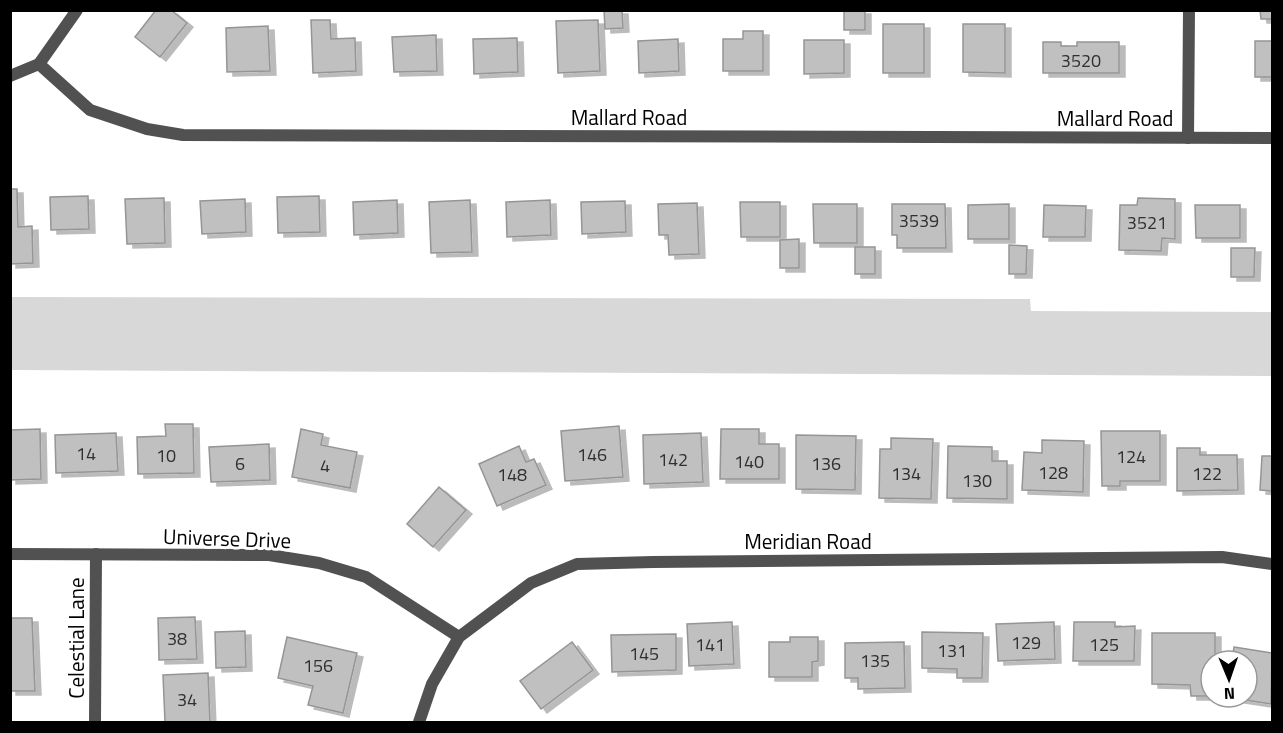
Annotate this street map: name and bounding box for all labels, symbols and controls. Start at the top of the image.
house number: 3520 [1061,47,1101,74]
street label: Mallard Road [571,101,687,133]
street label: Mallard Road [1057,102,1173,134]
house number: 3539 [899,207,939,234]
house number: 3521 [1127,209,1167,236]
house number: 14 [76,440,96,467]
house number: 146 [577,441,607,468]
house number: 10 [156,442,176,469]
house number: 124 [1116,443,1146,470]
house number: 142 [658,446,688,473]
house number: 140 [734,448,764,475]
house number: 6 [235,450,245,477]
house number: 136 [811,450,841,477]
house number: 4 [320,452,330,479]
house number: 128 [1038,459,1068,486]
house number: 134 [891,460,921,487]
house number: 122 [1192,460,1222,487]
house number: 148 [497,461,527,488]
house number: 130 [962,467,992,494]
street label: Universe Drive [162,520,292,556]
street label: Meridian Road [744,525,872,557]
street label: Celestial Lane [60,577,92,699]
house number: 38 [167,625,187,652]
house number: 129 [1011,629,1041,656]
house number: 141 [695,631,725,658]
house number: 125 [1089,631,1119,658]
house number: 131 [937,637,967,664]
house number: 145 [629,640,659,667]
house number: 135 [860,647,890,674]
north arrow [1199,649,1259,709]
house number: 156 [303,652,333,679]
text: N [1224,682,1235,706]
house number: 34 [177,686,197,713]

